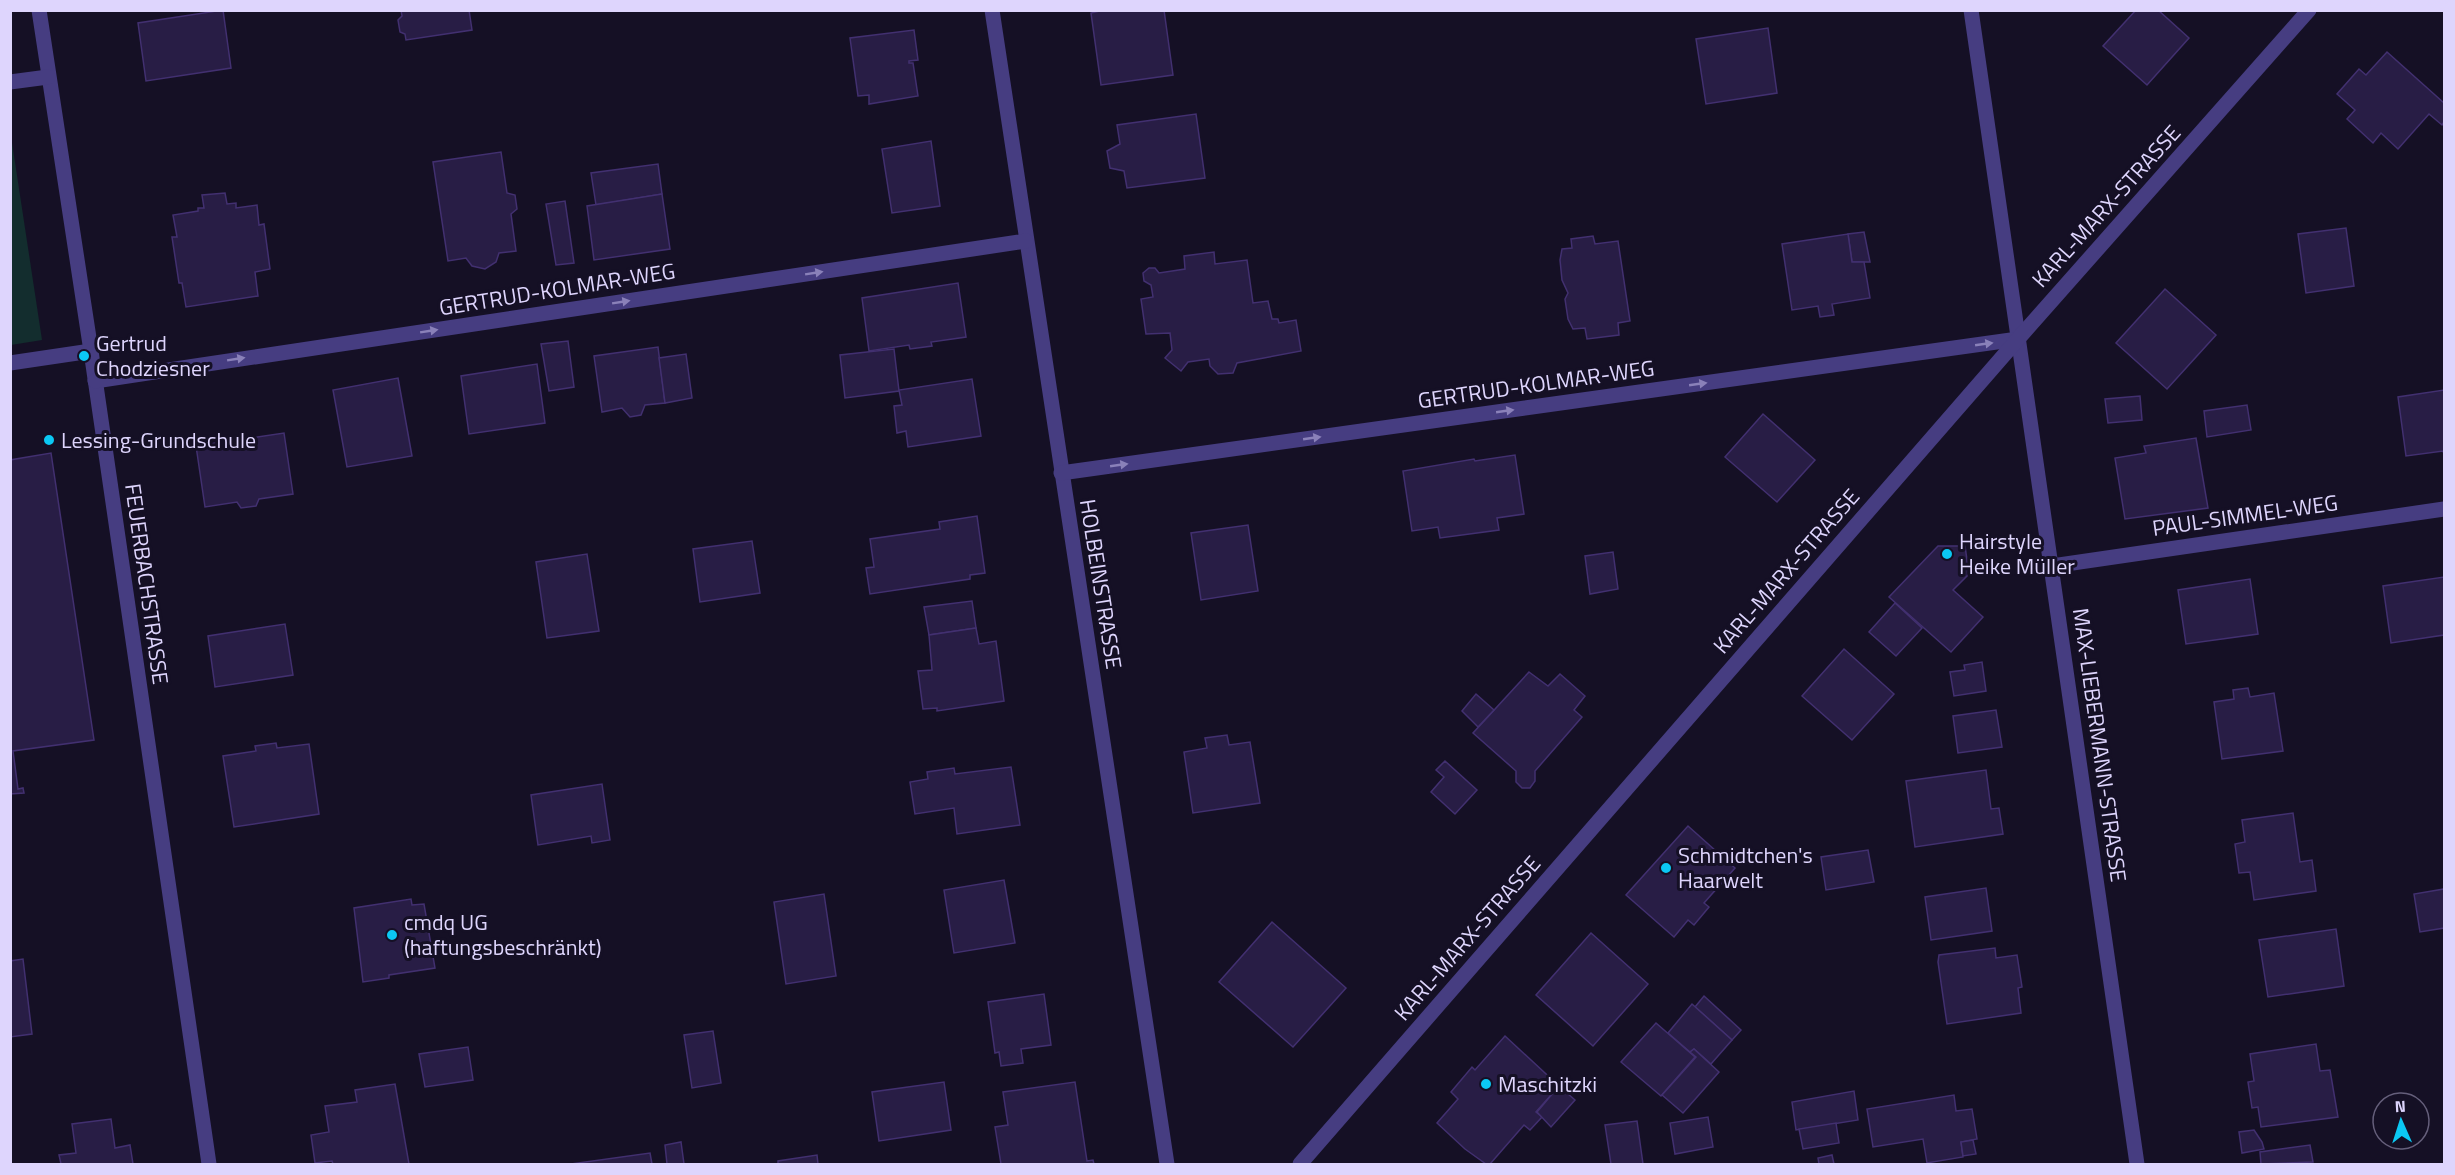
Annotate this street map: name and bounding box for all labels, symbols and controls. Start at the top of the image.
street label: KARL-MARX-STRASSE [2023,117,2189,295]
street label: GERTRUD-KOLMAR-WEG [437,254,677,324]
one-way arrow [805,268,824,277]
one-way arrow [612,297,631,306]
place label: Gertrud Chodziesner [96,326,210,385]
one-way arrow [419,326,438,335]
one-way arrow [1975,339,1994,348]
marker: Gertrud Chodziesner [77,349,91,363]
street label: GERTRUD-KOLMAR-WEG [1416,351,1656,417]
one-way arrow [226,355,245,364]
one-way arrow [1689,380,1708,389]
one-way arrow [1496,407,1515,416]
place label: Lessing-Grundschule [61,423,256,457]
marker: Lessing-Grundschule [42,433,56,447]
one-way arrow [1302,434,1321,443]
one-way arrow [1109,461,1128,470]
street label: FEUERBACHSTRASSE [116,481,178,687]
street label: KARL-MARX-STRASSE [1705,481,1867,661]
street label: PAUL-SIMMEL-WEG [2150,485,2340,545]
street label: HOLBEINSTRASSE [1071,497,1131,671]
place label: Hairstyle Heike Müller [1959,524,2075,583]
marker: Hairstyle Heike Müller [1940,547,1954,561]
street label: MAX-LIEBERMANN-STRASSE [2064,606,2136,884]
place label: Schmidtchen's Haarwelt [1678,838,1813,897]
street label: KARL-MARX-STRASSE [1386,848,1548,1028]
marker: Schmidtchen's Haarwelt [1659,861,1673,875]
place label: cmdq UG (haftungsbeschränkt) [404,905,602,964]
marker: cmdq UG (haftungsbeschränkt) [385,928,399,942]
place label: Maschitzki [1498,1067,1597,1101]
marker: Maschitzki [1479,1077,1493,1091]
north arrow [2371,1091,2431,1151]
text: N [2394,1094,2406,1118]

